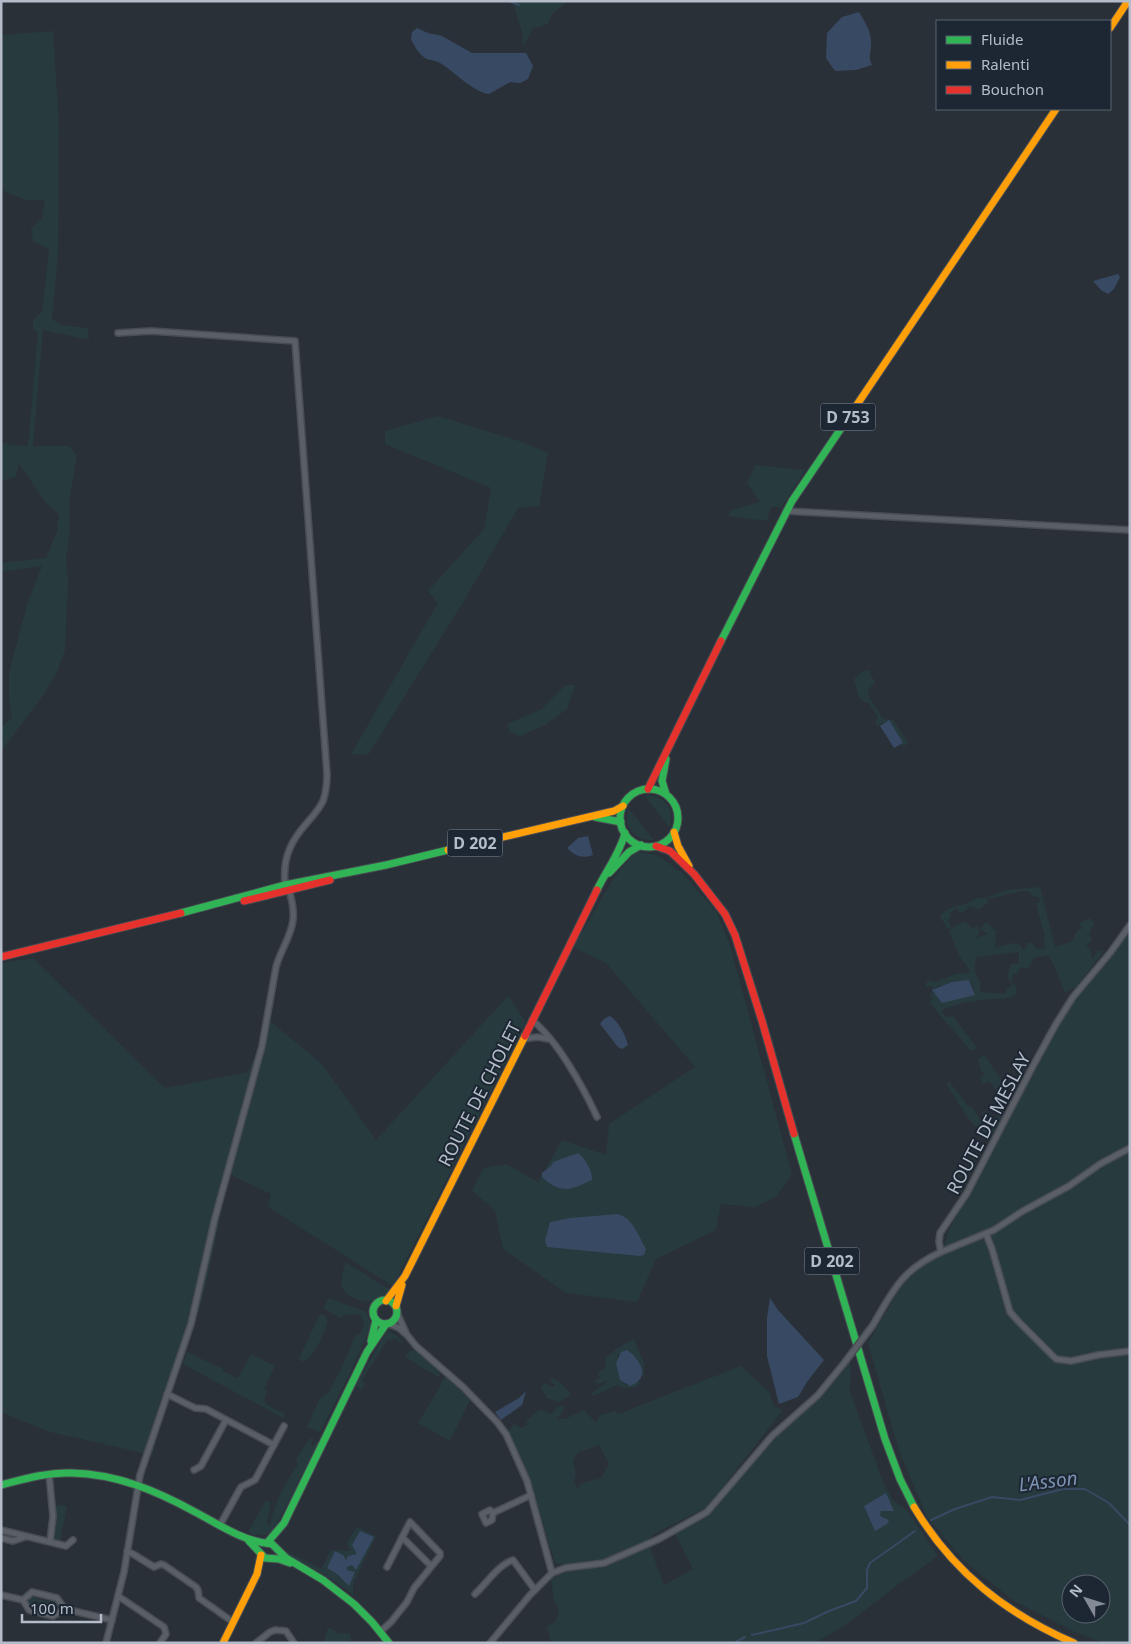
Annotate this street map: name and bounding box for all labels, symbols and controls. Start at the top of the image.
legend [936,20,1111,110]
text: Fluide [981,29,1023,49]
text: Ralenti [981,54,1030,74]
text: Bouchon [981,79,1044,99]
road number: D 753 [820,404,876,431]
road number: D 202 [448,830,502,856]
street label: ROUTE DE CHOLET [432,1018,526,1170]
street label: ROUTE DE MESLAY [941,1047,1036,1198]
road number: D 202 [804,1248,860,1274]
water label: L'Asson [1017,1464,1079,1498]
north arrow [1061,1574,1111,1624]
text: N [1065,1580,1086,1601]
scale bar [22,1592,101,1624]
text: 100 m [30,1598,74,1618]

